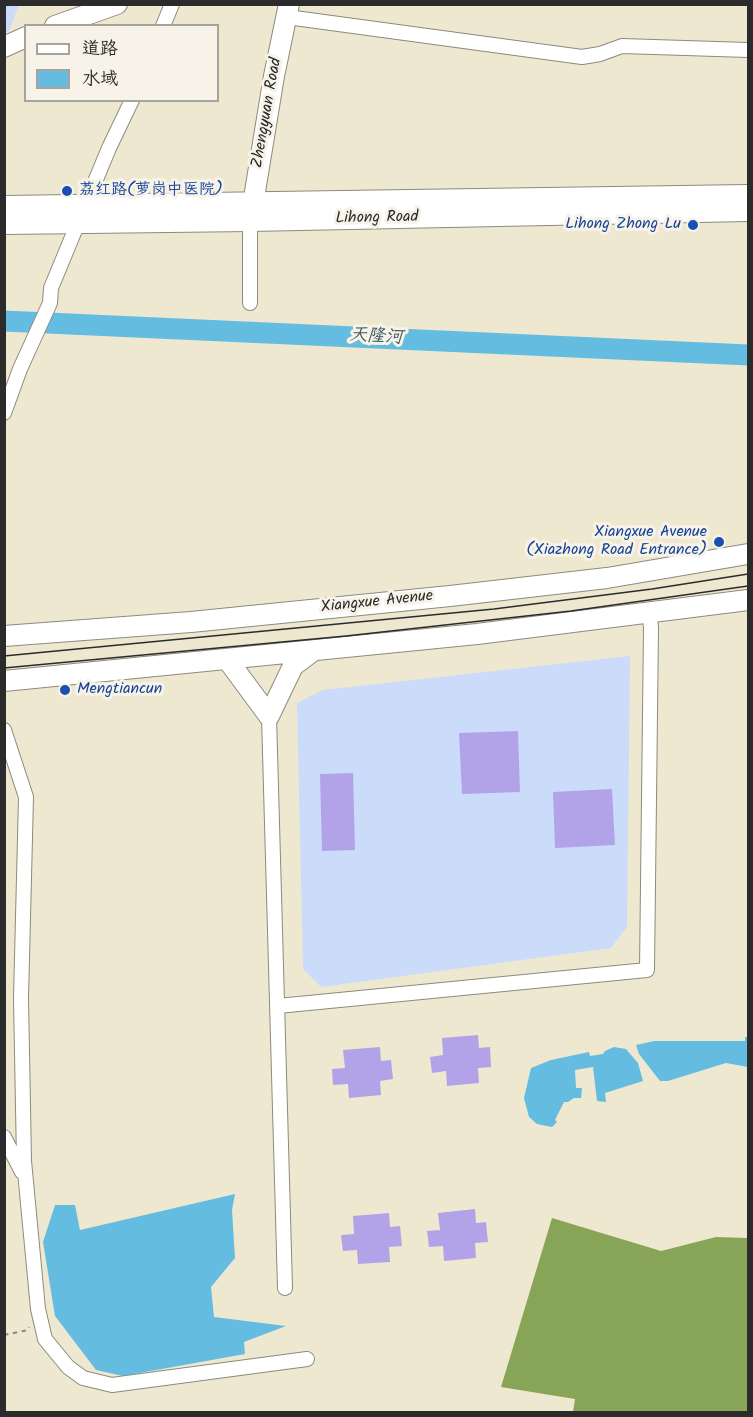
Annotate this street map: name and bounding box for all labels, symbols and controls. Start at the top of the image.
legend [24,24,219,102]
text: 道路 [82,35,118,64]
street label: Zhengyuan Road [249,56,287,170]
text: 水域 [82,65,118,94]
place label: 荔红路(萝岗中医院) [79,181,223,201]
marker: 荔红路(萝岗中医院) [60,184,74,198]
street label: Lihong Road [335,209,419,229]
place label: Lihong Zhong Lu [565,215,681,235]
marker: Lihong Zhong Lu [686,218,700,232]
water label: 天隆河 [348,326,404,350]
place label: Xiangxue Avenue (Xiazhong Road Entrance) [526,523,707,561]
marker: Xiangxue Avenue (Xiazhong Road Entrance) [712,535,726,549]
street label: Xiangxue Avenue [320,588,434,618]
place label: Mengtiancun [77,680,162,700]
marker: Mengtiancun [58,683,72,697]

